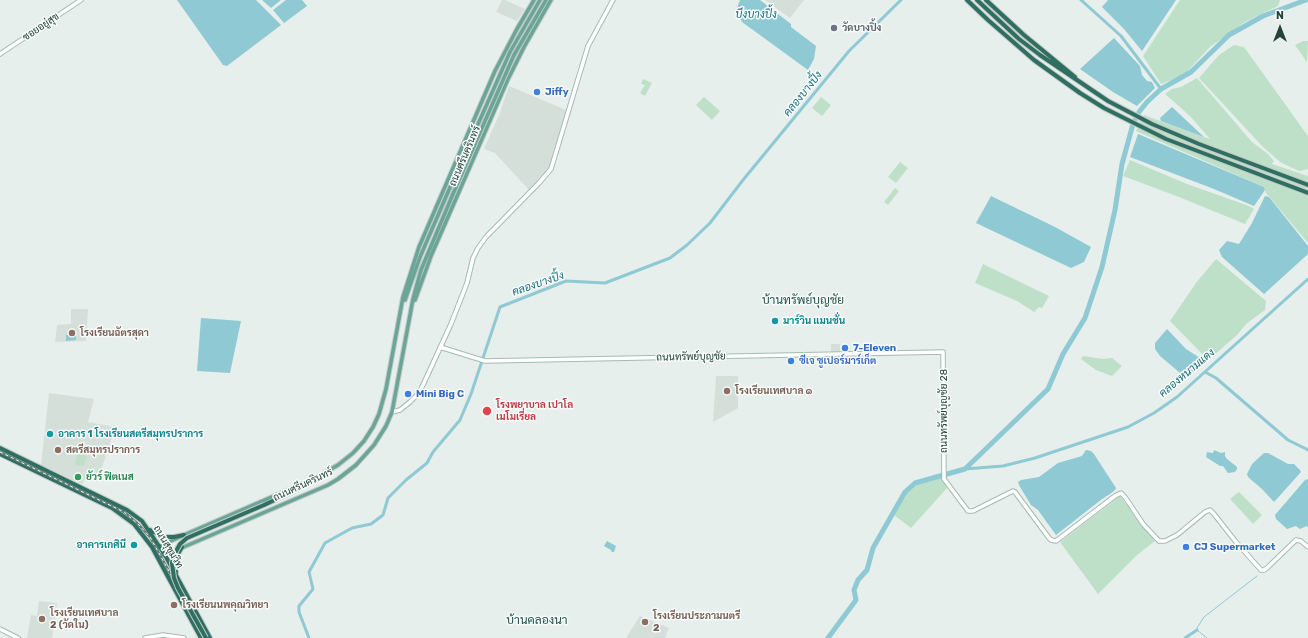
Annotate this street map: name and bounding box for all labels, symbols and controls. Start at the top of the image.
water label: บึงบางปิ้ง [735,8,777,22]
north arrow [1260,8,1300,48]
text: N [1276,9,1284,22]
street label: ซอยอยู่สุข [21,11,61,43]
place label: วัดบางปิ้ง [842,22,881,34]
marker: วัดบางปิ้ง [829,23,839,33]
water label: คลองบางปิ้ง [781,69,825,119]
place label: Jiffy [545,86,569,98]
marker: Jiffy [532,87,542,97]
street label: ถนนศรีนครินทร์ [447,124,483,188]
water label: คลองบางปิ้ง [510,269,566,299]
district label: บ้านทรัพย์บุญชัย [762,294,844,308]
place label: มาร์วิน แมนชั่น [783,315,845,327]
marker: มาร์วิน แมนชั่น [770,316,780,326]
place label: โรงเรียนฉัตรสุดา [80,327,149,339]
marker: โรงเรียนฉัตรสุดา [67,328,77,338]
place label: 7-Eleven [853,342,896,354]
marker: 7-Eleven [840,343,850,353]
water label: คลองหนามแดง [1157,346,1217,400]
street label: ถนนทรัพย์บุญชัย [656,350,726,364]
place label: ซีเจ ซูเปอร์มาร์เก็ต [799,355,876,367]
marker: ซีเจ ซูเปอร์มาร์เก็ต [786,356,796,366]
street label: ถนนทรัพย์บุญชัย 28 [938,369,950,453]
place label: โรงเรียนเทศบาล ๑ [735,385,812,397]
marker: โรงเรียนเทศบาล ๑ [722,386,732,396]
place label: Mini Big C [416,388,464,400]
marker: Mini Big C [403,389,413,399]
place label: โรงพยาบาล เปาโล เมโมเรี่ยล [496,399,573,422]
marker: โรงพยาบาล เปาโล เมโมเรี่ยล [481,405,493,417]
place label: อาคาร 1 โรงเรียนสตรีสมุทรปราการ [58,428,203,440]
marker: อาคาร 1 โรงเรียนสตรีสมุทรปราการ [45,429,55,439]
place label: สตรีสมุทรปราการ [66,444,140,456]
marker: สตรีสมุทรปราการ [53,445,63,455]
street label: ถนนศรีนครินทร์ [271,466,335,504]
place label: ยัวร์ ฟิตเนส [86,471,134,483]
marker: ยัวร์ ฟิตเนส [73,472,83,482]
street label: ถนนสุขุมวิท [150,523,186,571]
place label: อาคารเกศินี [77,539,126,551]
marker: อาคารเกศินี [129,540,139,550]
place label: CJ Supermarket [1194,541,1276,553]
marker: CJ Supermarket [1181,542,1191,552]
place label: โรงเรียนนพคุณวิทยา [182,599,269,611]
marker: โรงเรียนนพคุณวิทยา [169,600,179,610]
place label: โรงเรียนเทศบาล 2 (วัดใน) [50,607,118,630]
place label: โรงเรียนประภามนตรี 2 [653,610,740,634]
marker: โรงเรียนเทศบาล 2 (วัดใน) [37,614,47,624]
district label: บ้านคลองนา [506,614,568,628]
marker: โรงเรียนประภามนตรี 2 [640,617,650,627]

